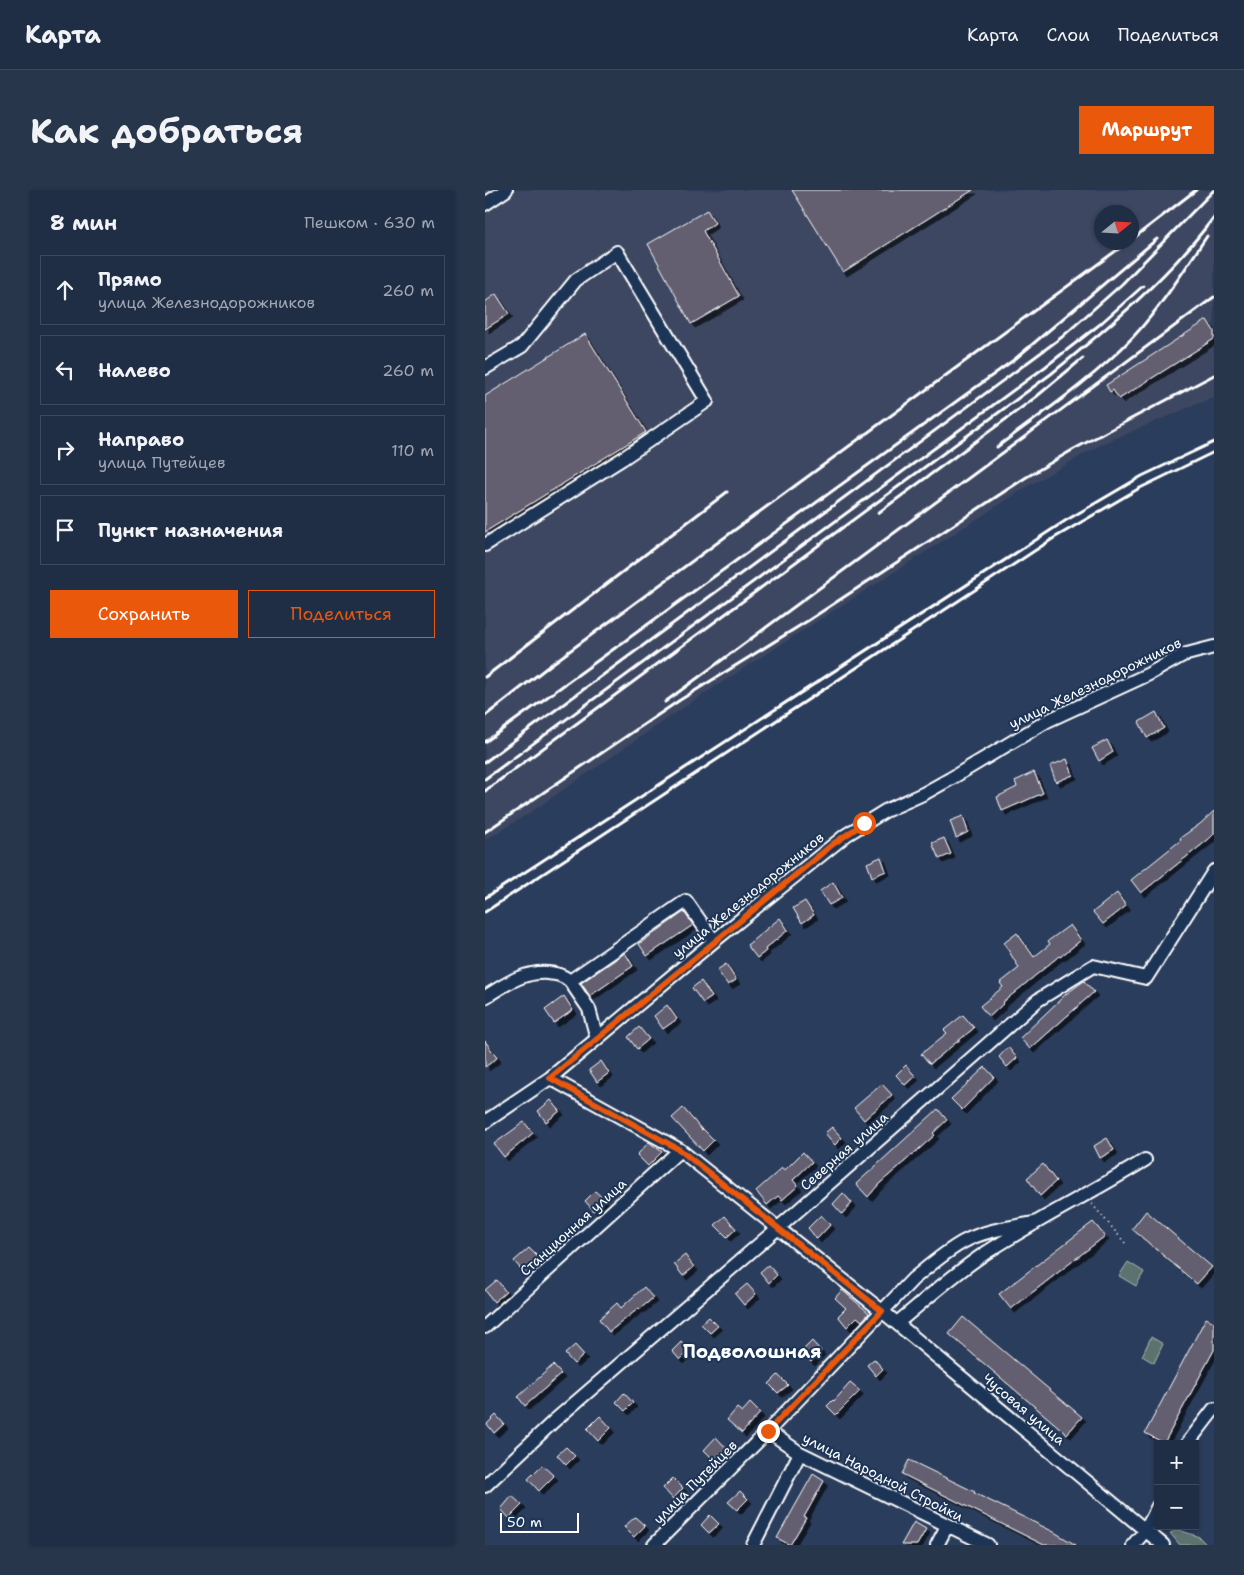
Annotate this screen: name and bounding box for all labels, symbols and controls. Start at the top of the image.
text: Карта [25,19,101,51]
text: Карта [967,23,1018,47]
text: Слои [1046,23,1090,47]
text: Поделиться [1118,23,1219,47]
button: Маршрут [1079,106,1214,154]
text: Как добраться [30,107,303,154]
north arrow [1094,205,1139,250]
text: 8 мин [50,209,117,237]
text: Пешком · 630 m [304,212,435,233]
text: Прямо [98,267,162,292]
icon: ahead [51,276,79,304]
text: 260 m [382,280,434,301]
text: улица Железнодорожников [98,292,315,313]
icon: left [51,356,79,384]
text: Налево [98,358,171,383]
text: 260 m [382,360,434,381]
text: Направо [98,427,184,452]
icon: right [51,436,79,464]
text: 110 m [391,440,434,461]
text: улица Путейцев [98,452,225,473]
icon: arrive [51,516,79,544]
text: Пункт назначения [98,518,283,543]
button: Сохранить [50,590,238,638]
button: Поделиться [248,590,435,638]
street label: улица Железнодорожников [1006,633,1184,733]
route start [853,812,876,835]
street label: улица Железнодорожников [669,828,827,962]
street label: Северная улица [796,1108,892,1194]
street label: Станционная улица [516,1174,630,1280]
district label: Подволошная [683,1339,821,1364]
street label: Чусовая улица [979,1369,1069,1449]
route end [757,1420,780,1443]
street label: улица Народной Стройки [800,1429,966,1525]
street label: улица Путейцев [649,1436,741,1528]
map controls [1154,1440,1199,1530]
button: + [1154,1440,1199,1485]
button: − [1154,1485,1199,1530]
scale bar [500,1510,579,1533]
text: 50 m [507,1513,542,1531]

